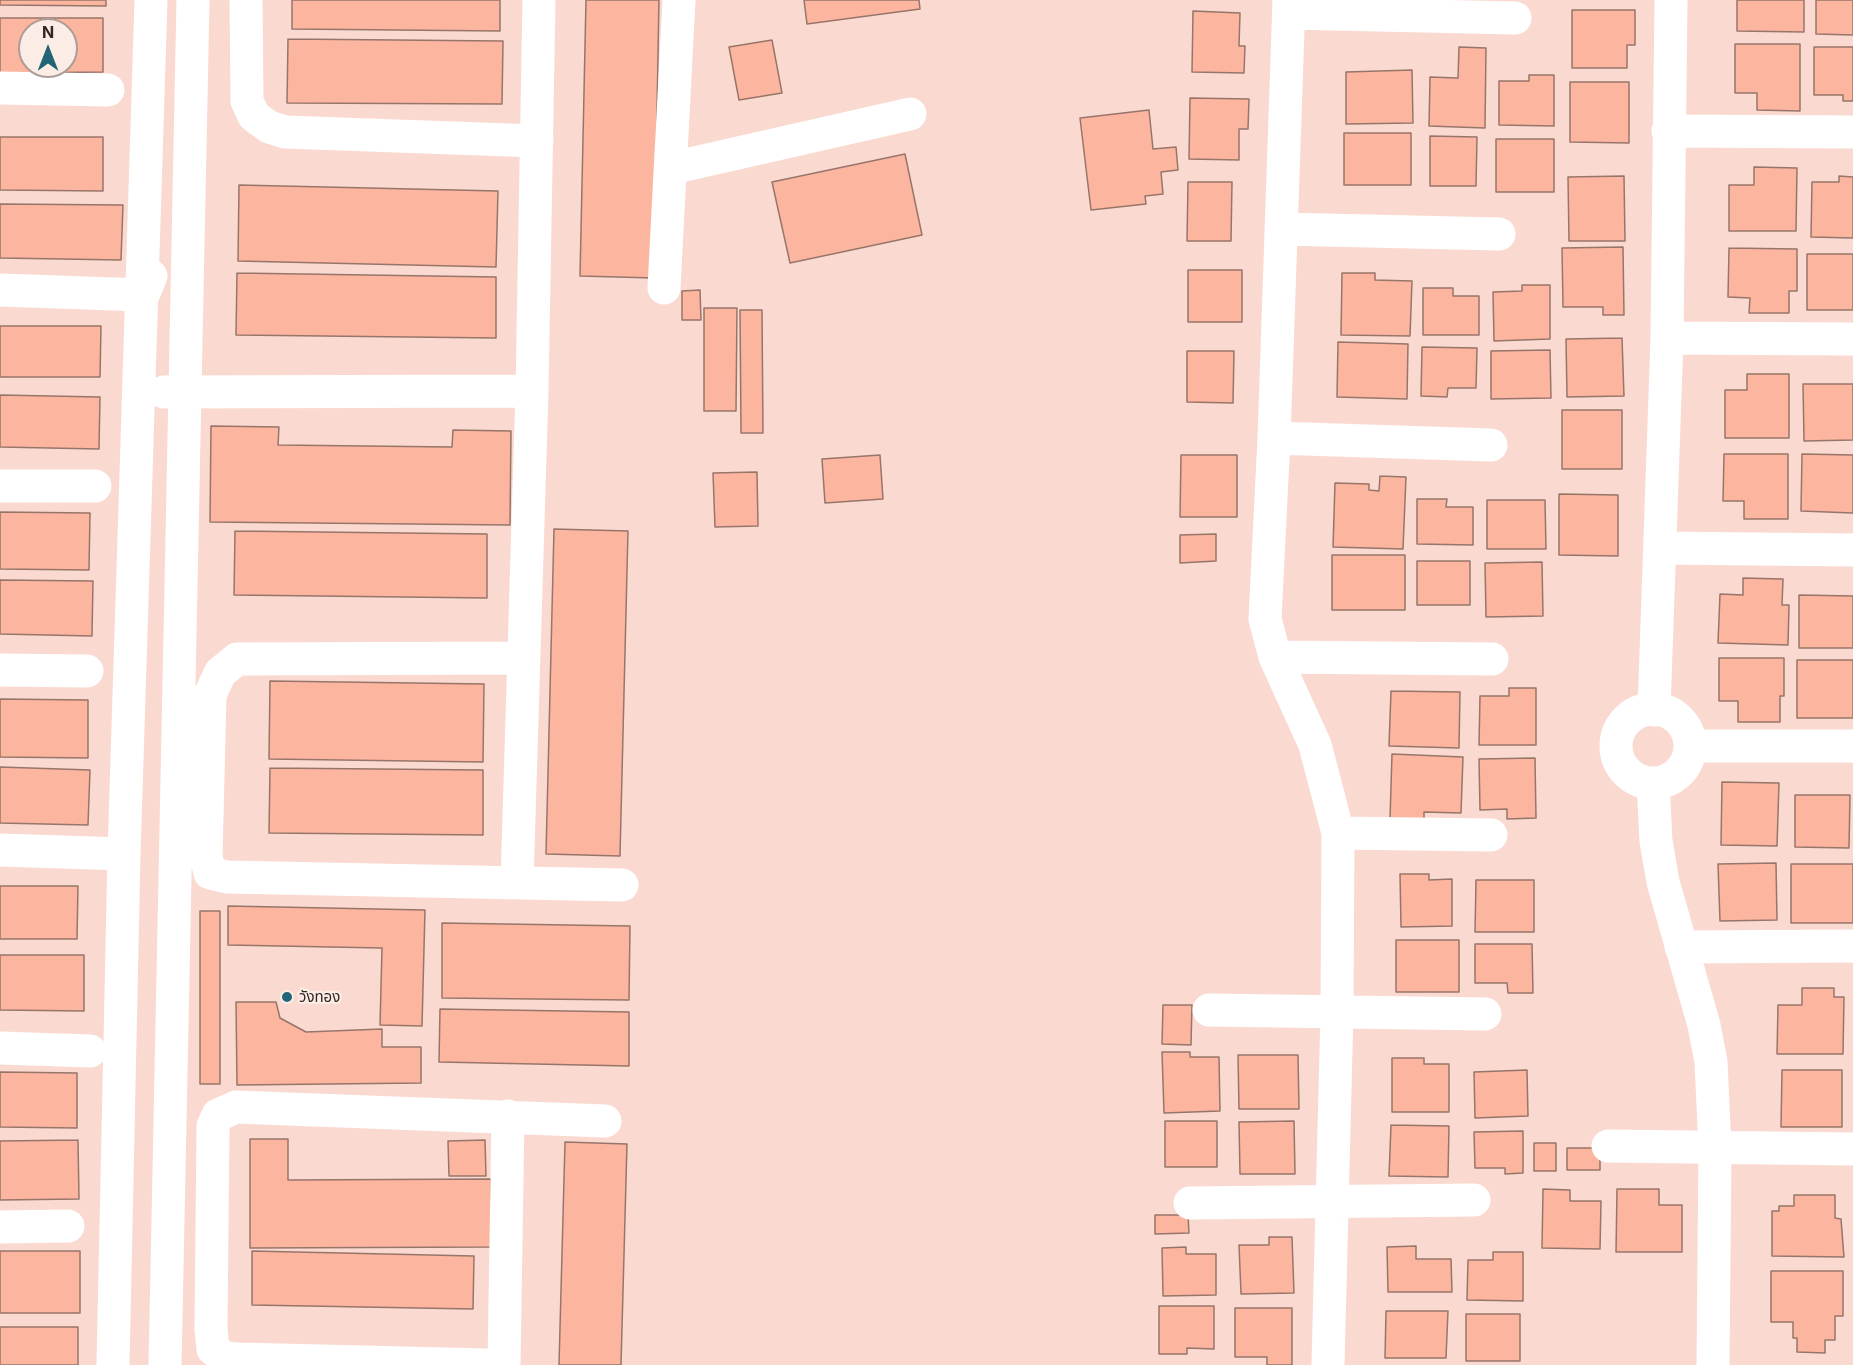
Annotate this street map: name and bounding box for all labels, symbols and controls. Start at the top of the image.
north arrow [18,18,78,78]
text: N [42,22,54,42]
place label: วังทอง [299,988,340,1006]
marker: วังทอง [280,990,294,1004]

